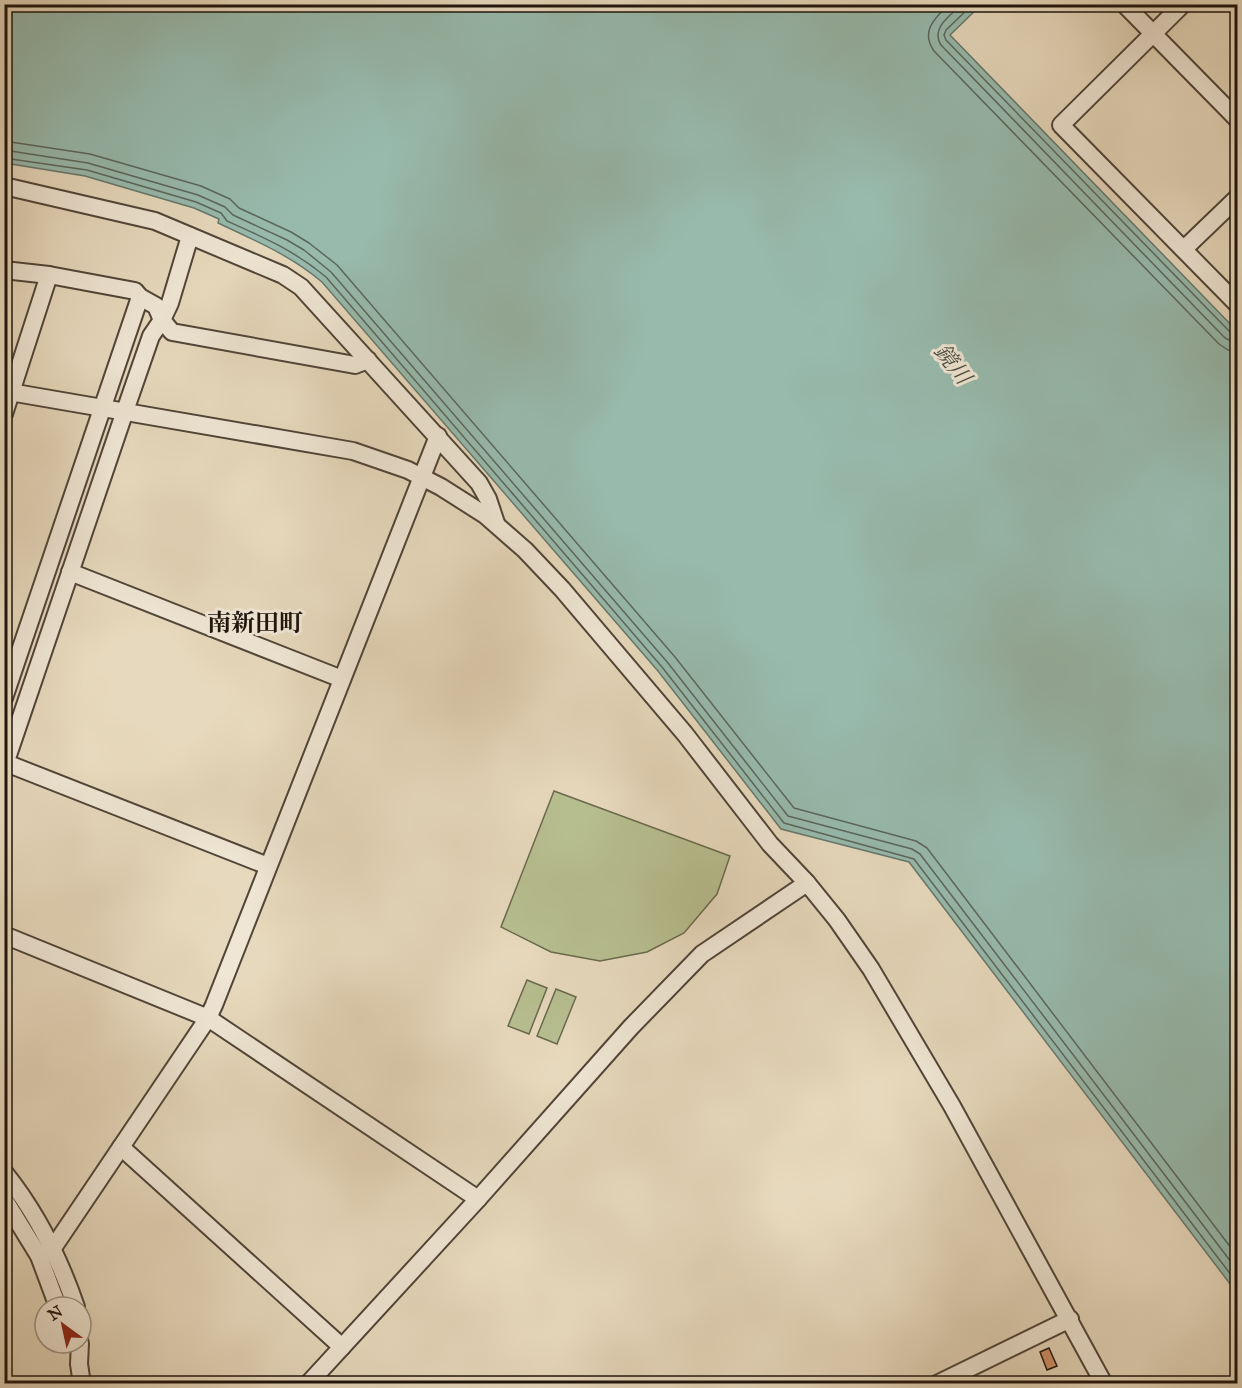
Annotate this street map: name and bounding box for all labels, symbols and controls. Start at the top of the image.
water label: 鏡川 [929,338,978,391]
district label: 南新田町 [207,608,303,638]
north arrow [33,1295,93,1355]
text: N [44,1301,66,1325]

